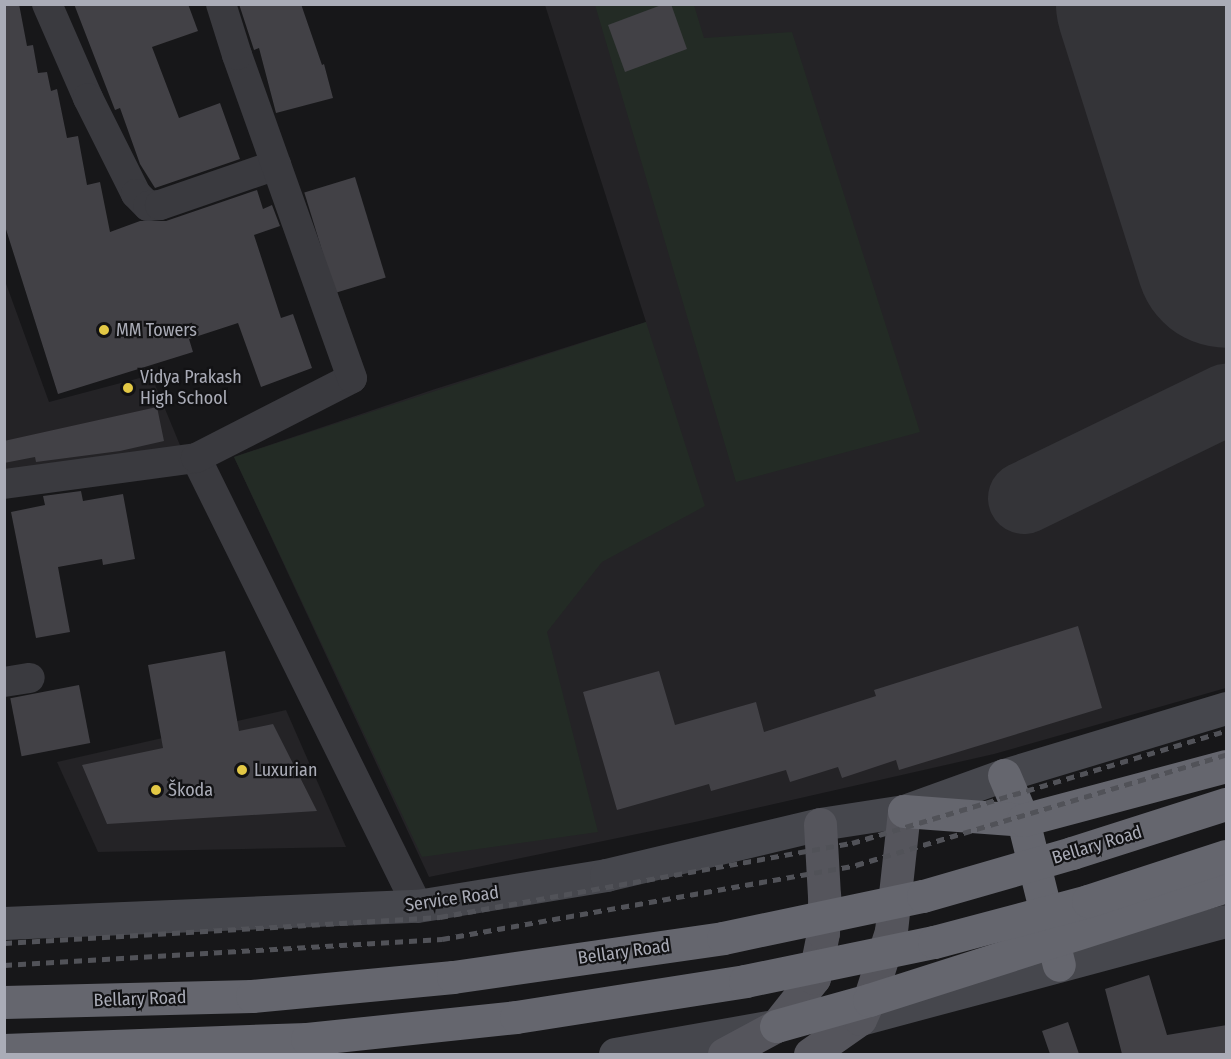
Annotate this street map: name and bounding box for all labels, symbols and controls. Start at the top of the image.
place label: MM Towers [116,319,197,341]
marker: MM Towers [97,323,111,337]
place label: Vidya Prakash High School [140,367,242,410]
marker: Vidya Prakash High School [121,381,135,395]
place label: Luxurian [254,759,317,781]
marker: Luxurian [235,763,249,777]
place label: Škoda [168,779,213,801]
marker: Škoda [149,783,163,797]
street label: Bellary Road [1049,821,1145,869]
street label: Service Road [404,882,500,916]
street label: Bellary Road [577,935,671,969]
street label: Bellary Road [93,987,187,1011]

